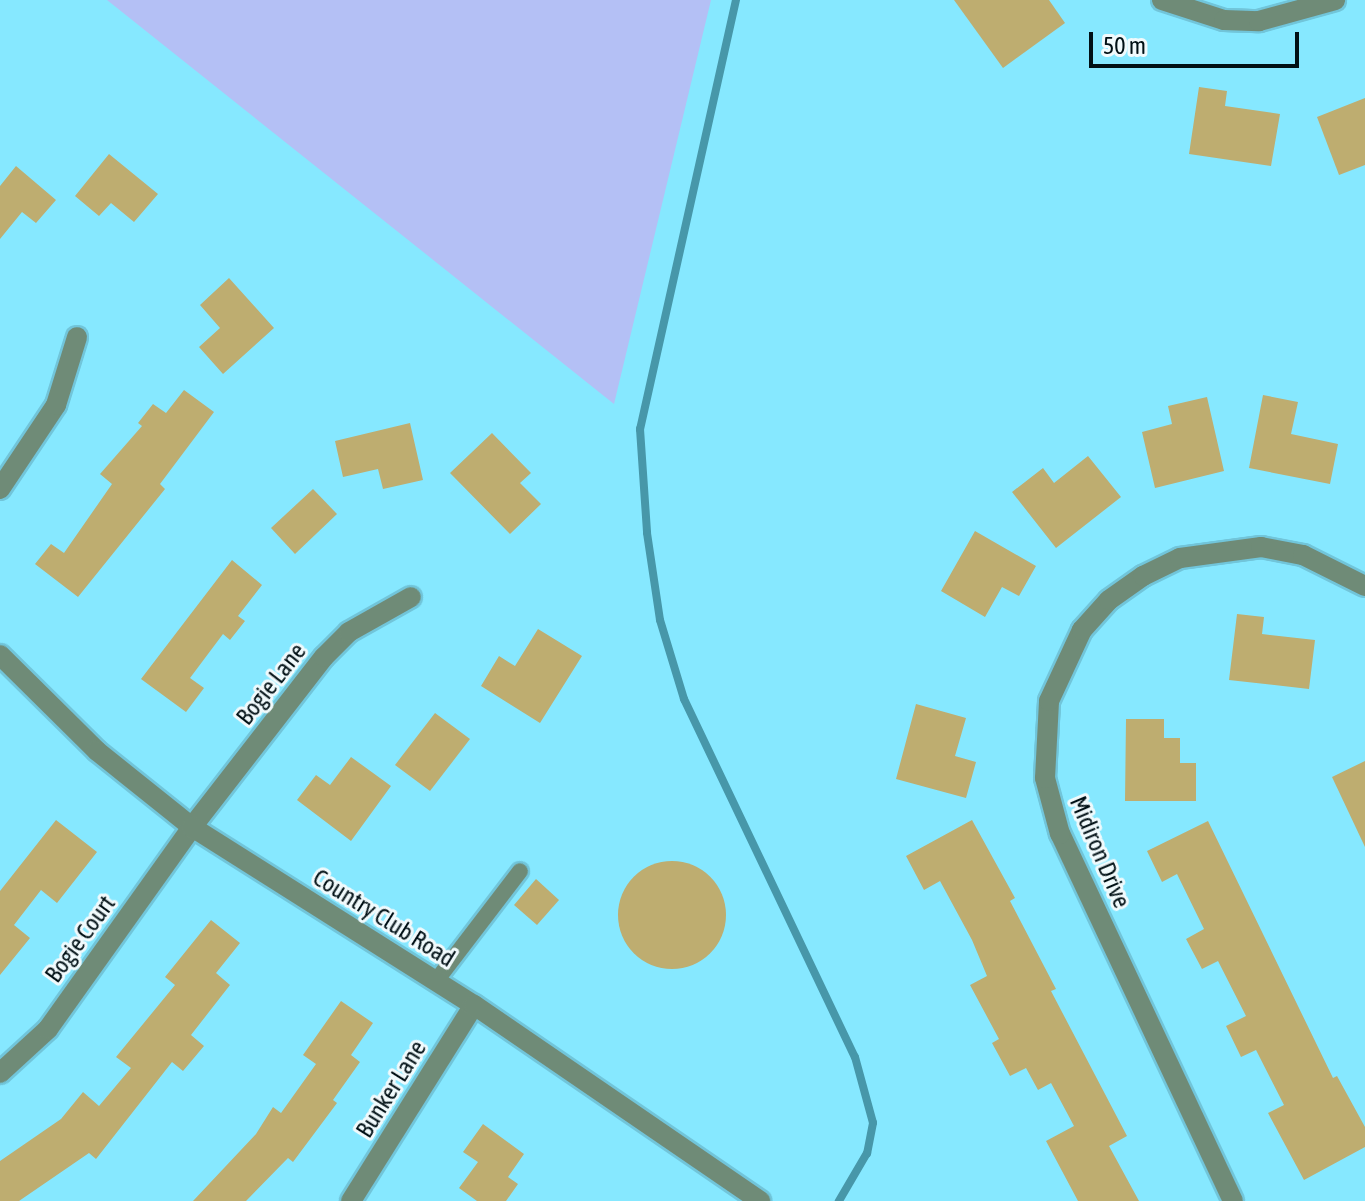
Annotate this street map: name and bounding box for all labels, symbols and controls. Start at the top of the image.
scale bar [1093,16,1303,66]
text: 50 m [1103,32,1146,59]
street label: Bogie Lane [230,637,312,731]
street label: Midiron Drive [1064,792,1136,912]
street label: Country Club Road [308,863,460,973]
street label: Bogie Court [39,890,121,988]
street label: Bunker Lane [350,1035,432,1143]

